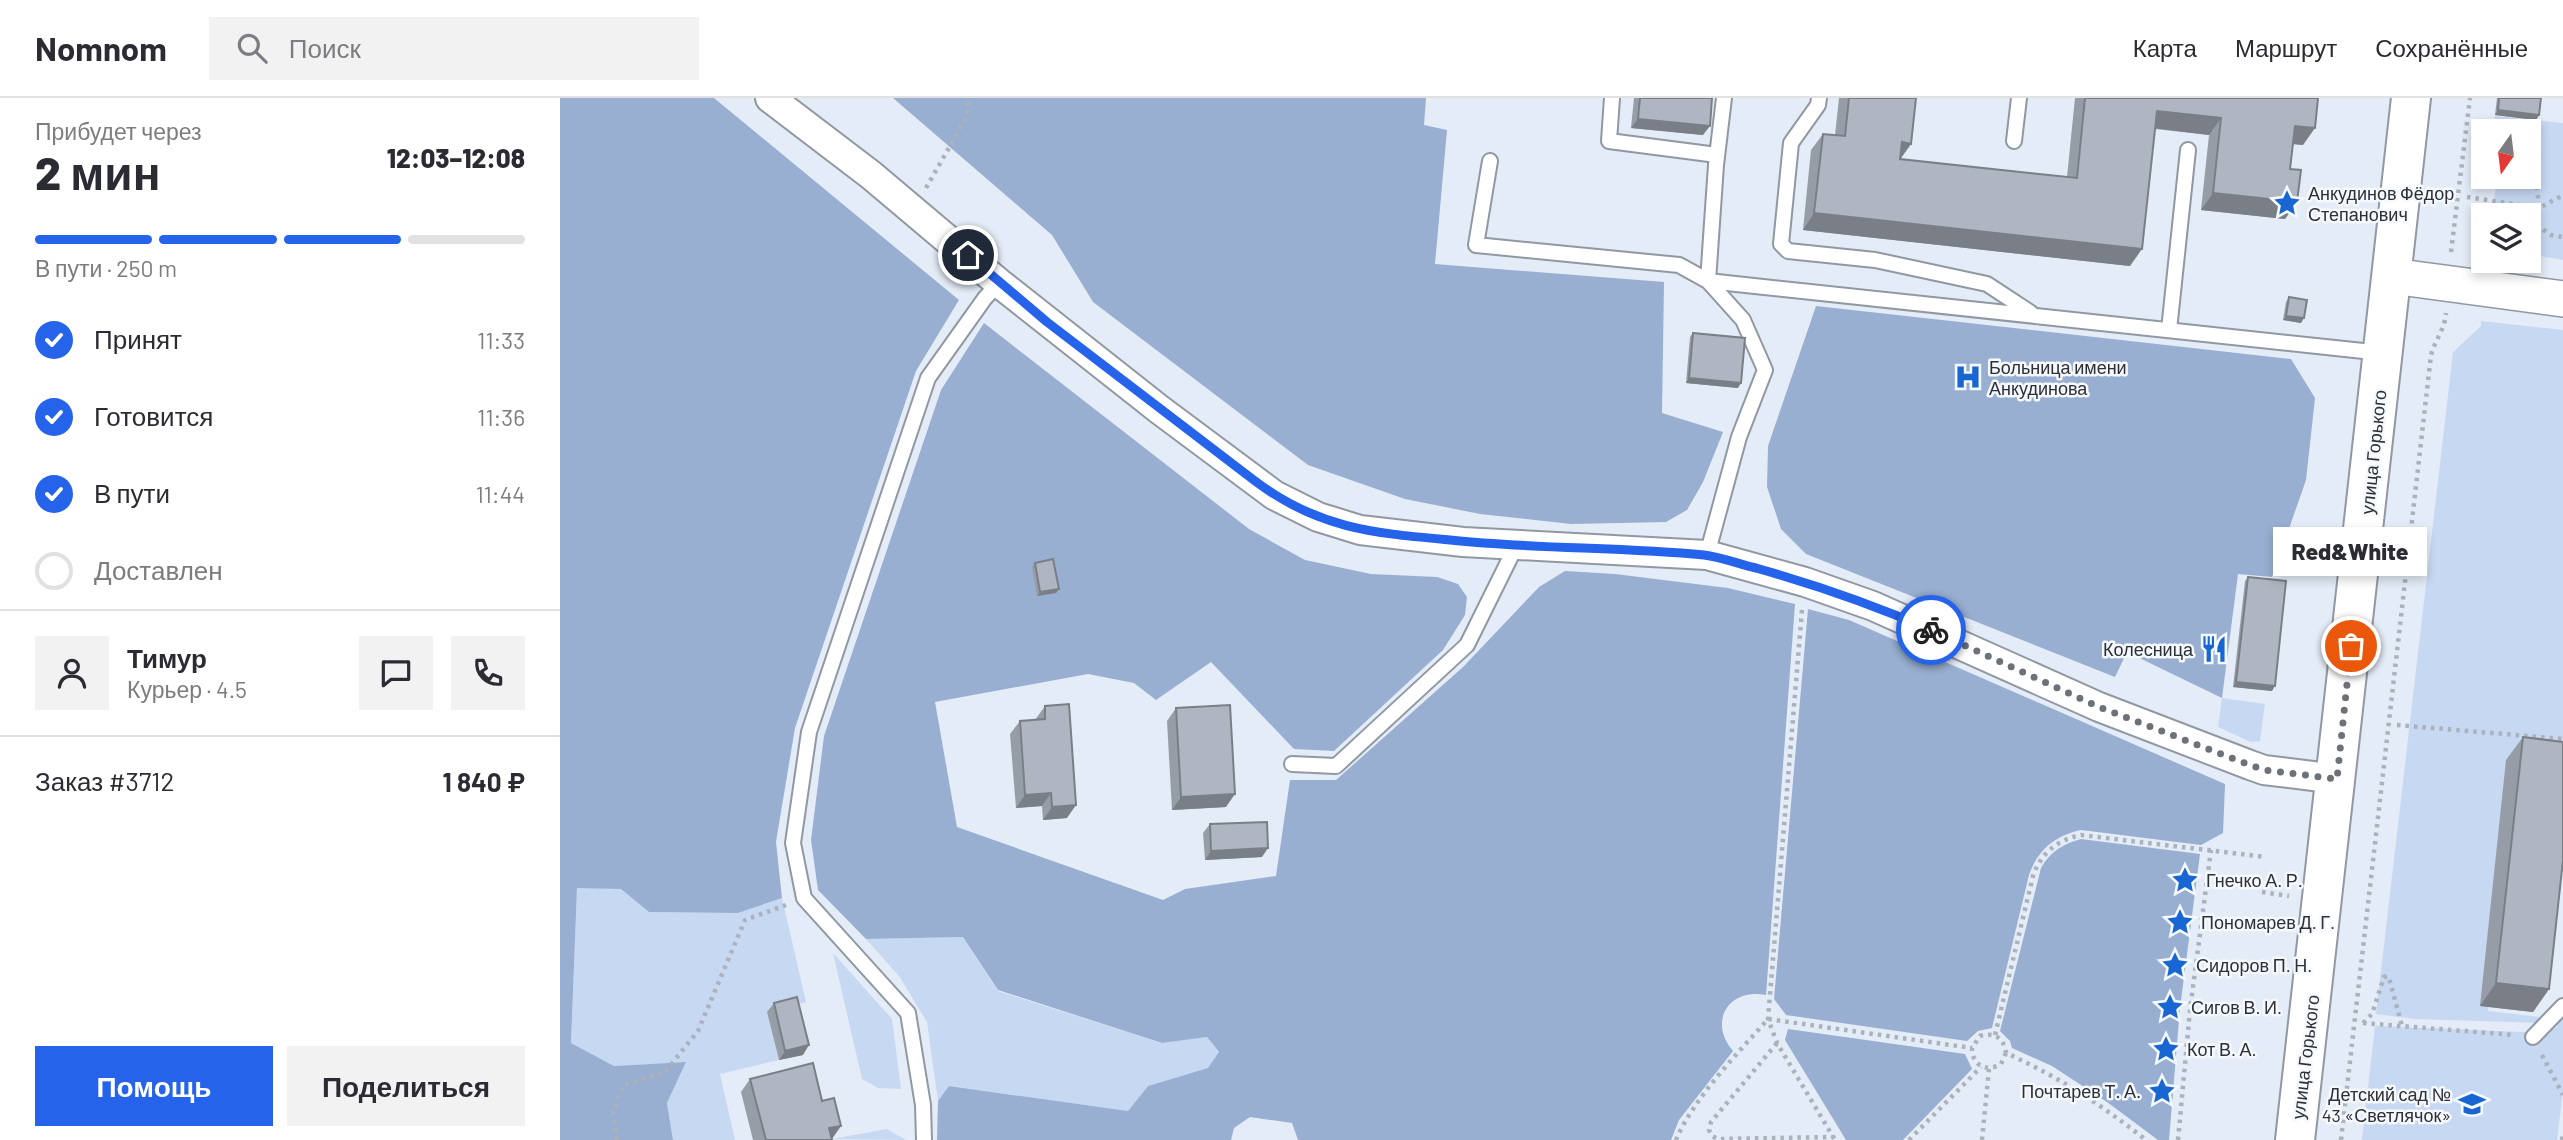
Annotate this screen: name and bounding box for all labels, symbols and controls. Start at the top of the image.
search box [209,17,699,80]
text: Nomnom [35,28,167,68]
icon: search [233,29,271,67]
text: Поиск [289,32,361,63]
text: Карта [2133,33,2197,62]
text: Маршрут [2235,33,2337,62]
text: Сохранённые [2375,33,2528,62]
text: Прибудет через [35,117,202,145]
north arrow [2471,119,2541,189]
map controls [2471,119,2541,273]
text: 12:03–12:08 [387,142,525,173]
text: 2 мин [35,144,160,199]
place label: Анкудинов Фёдор Степанович [2308,182,2454,225]
place icon: Анкудинов Фёдор Степанович [2272,188,2302,218]
button: layers [2471,203,2541,273]
pin [938,225,998,285]
icon: home [949,236,987,274]
text: В пути · 250 m [35,254,177,282]
icon: check [35,321,73,359]
text: Принят [94,323,182,354]
text: 11:33 [477,326,525,354]
place label: Больница имени Анкудинова [1989,356,2127,399]
hospital icon: Больница имени Анкудинова [1953,362,1983,392]
street label: улица Горького [2356,389,2390,515]
icon: check [35,398,73,436]
text: Готовится [94,400,213,431]
text: 11:36 [477,403,525,431]
icon: check [35,475,73,513]
text: В пути [94,477,170,508]
text: 11:44 [476,480,525,508]
callout: Red&White [2274,527,2428,576]
text: Red&White [2291,537,2409,565]
text: Доставлен [94,554,223,585]
courier [1896,595,1966,665]
icon: bike [1912,611,1950,649]
pin [2321,616,2381,676]
icon: bag [2332,627,2370,665]
restaurant icon: Колесница [2199,634,2229,664]
button: person [35,636,109,710]
button: chat [359,636,433,710]
button: phone [451,636,525,710]
place label: Колесница [2103,638,2194,660]
text: Тимур [127,642,207,673]
text: Курьер · 4.5 [127,675,247,703]
text: Заказ #3712 [35,765,174,796]
text: 1 840 ₽ [443,766,525,797]
place icon: Гнечко А. Р. [2170,865,2200,895]
place label: Гнечко А. Р. [2206,869,2303,891]
place icon: Пономарев Д. Г. [2165,907,2195,937]
place label: Пономарев Д. Г. [2201,911,2335,933]
place icon: Сидоров П. Н. [2160,950,2190,980]
place label: Сидоров П. Н. [2196,954,2312,976]
place icon: Сигов В. И. [2155,992,2185,1022]
street label: улица Горького [2286,993,2324,1121]
place label: Сигов В. И. [2191,996,2282,1018]
place icon: Кот В. А. [2151,1034,2181,1064]
place label: Кот В. А. [2187,1038,2257,1060]
button: Помощь [35,1046,273,1126]
button: Поделиться [287,1046,525,1126]
place icon: Почтарев Т. А. [2147,1076,2177,1106]
place label: Почтарев Т. А. [2021,1080,2141,1102]
place label: Детский сад № 43 «Светлячок» [2322,1083,2451,1126]
school or university icon: Детский сад № 43 «Светлячок» [2457,1089,2487,1119]

